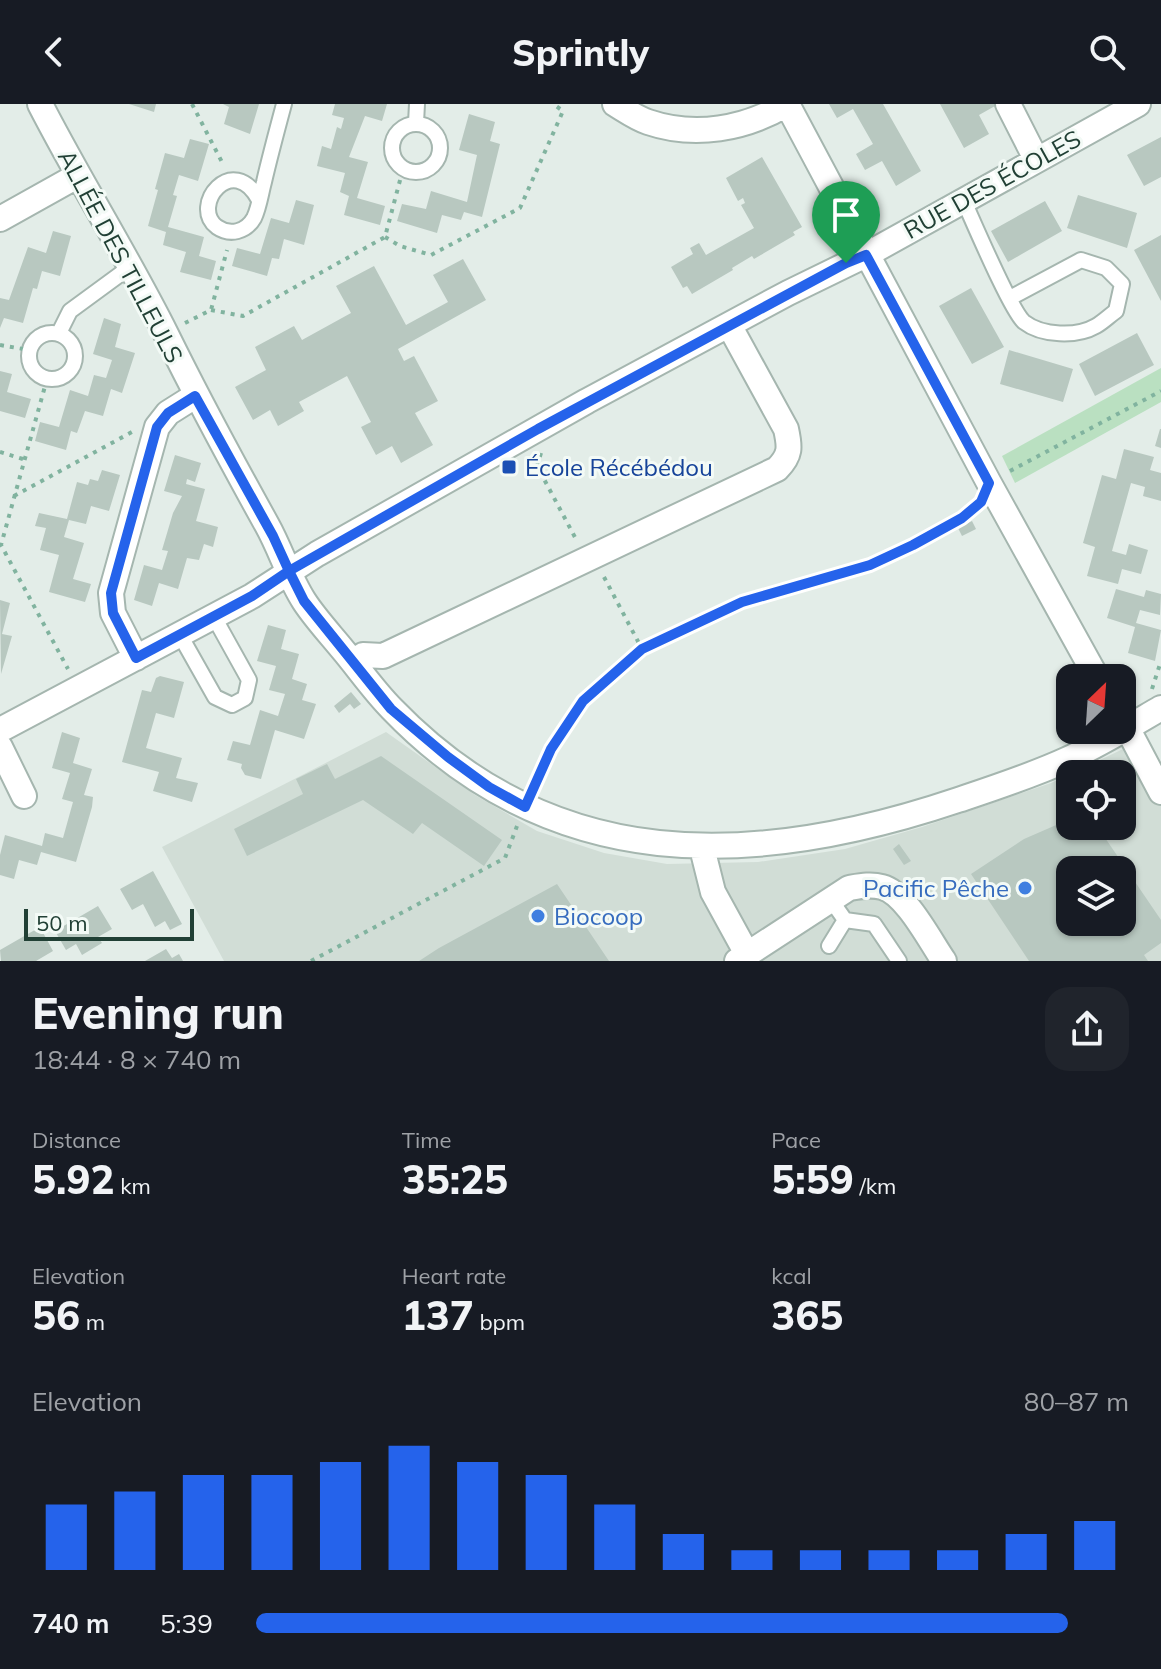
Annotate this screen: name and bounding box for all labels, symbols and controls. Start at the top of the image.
icon: back [32,30,76,74]
text: Sprintly [512,30,649,75]
icon: search [1085,30,1129,74]
street label: RUE DES ÉCOLES [898,123,1086,245]
street label: ALLÉE DES TILLEULS [52,144,190,368]
pin [812,181,880,263]
icon: arrive [824,193,868,237]
place label: École Récébédou [525,452,713,482]
marker: École Récébédou [500,458,518,476]
north arrow [1056,664,1136,744]
map controls [1056,664,1136,936]
button: locate [1056,760,1136,840]
button: layers [1056,856,1136,936]
place label: Pacific Pêche [863,873,1009,903]
marker: Pacific Pêche [1016,879,1034,897]
place label: Biocoop [554,901,643,931]
scale bar [24,905,194,941]
marker: Biocoop [529,907,547,925]
text: 50 m [36,909,87,937]
text: Evening run [32,985,284,1040]
button: share [1045,987,1129,1071]
text: 18:44 · 8 × 740 m [32,1043,241,1076]
text: Distance [32,1126,121,1154]
text: Time [402,1126,451,1154]
text: Pace [771,1126,821,1154]
text: 5.92 [32,1154,114,1204]
text: 35:25 [402,1154,508,1204]
text: 5:59 [771,1154,854,1204]
text: km [114,1172,151,1200]
text: /km [854,1172,896,1200]
text: Elevation [32,1262,125,1290]
text: Heart rate [402,1262,506,1290]
text: kcal [771,1262,812,1290]
text: 56 [32,1290,80,1340]
text: 137 [402,1290,474,1340]
text: 365 [771,1290,843,1340]
text: m [80,1308,105,1336]
text: bpm [474,1308,525,1336]
text: Elevation [32,1385,142,1418]
text: 80–87 m [1024,1385,1129,1418]
text: 740 m [32,1607,109,1640]
text: 5:39 [160,1607,213,1640]

